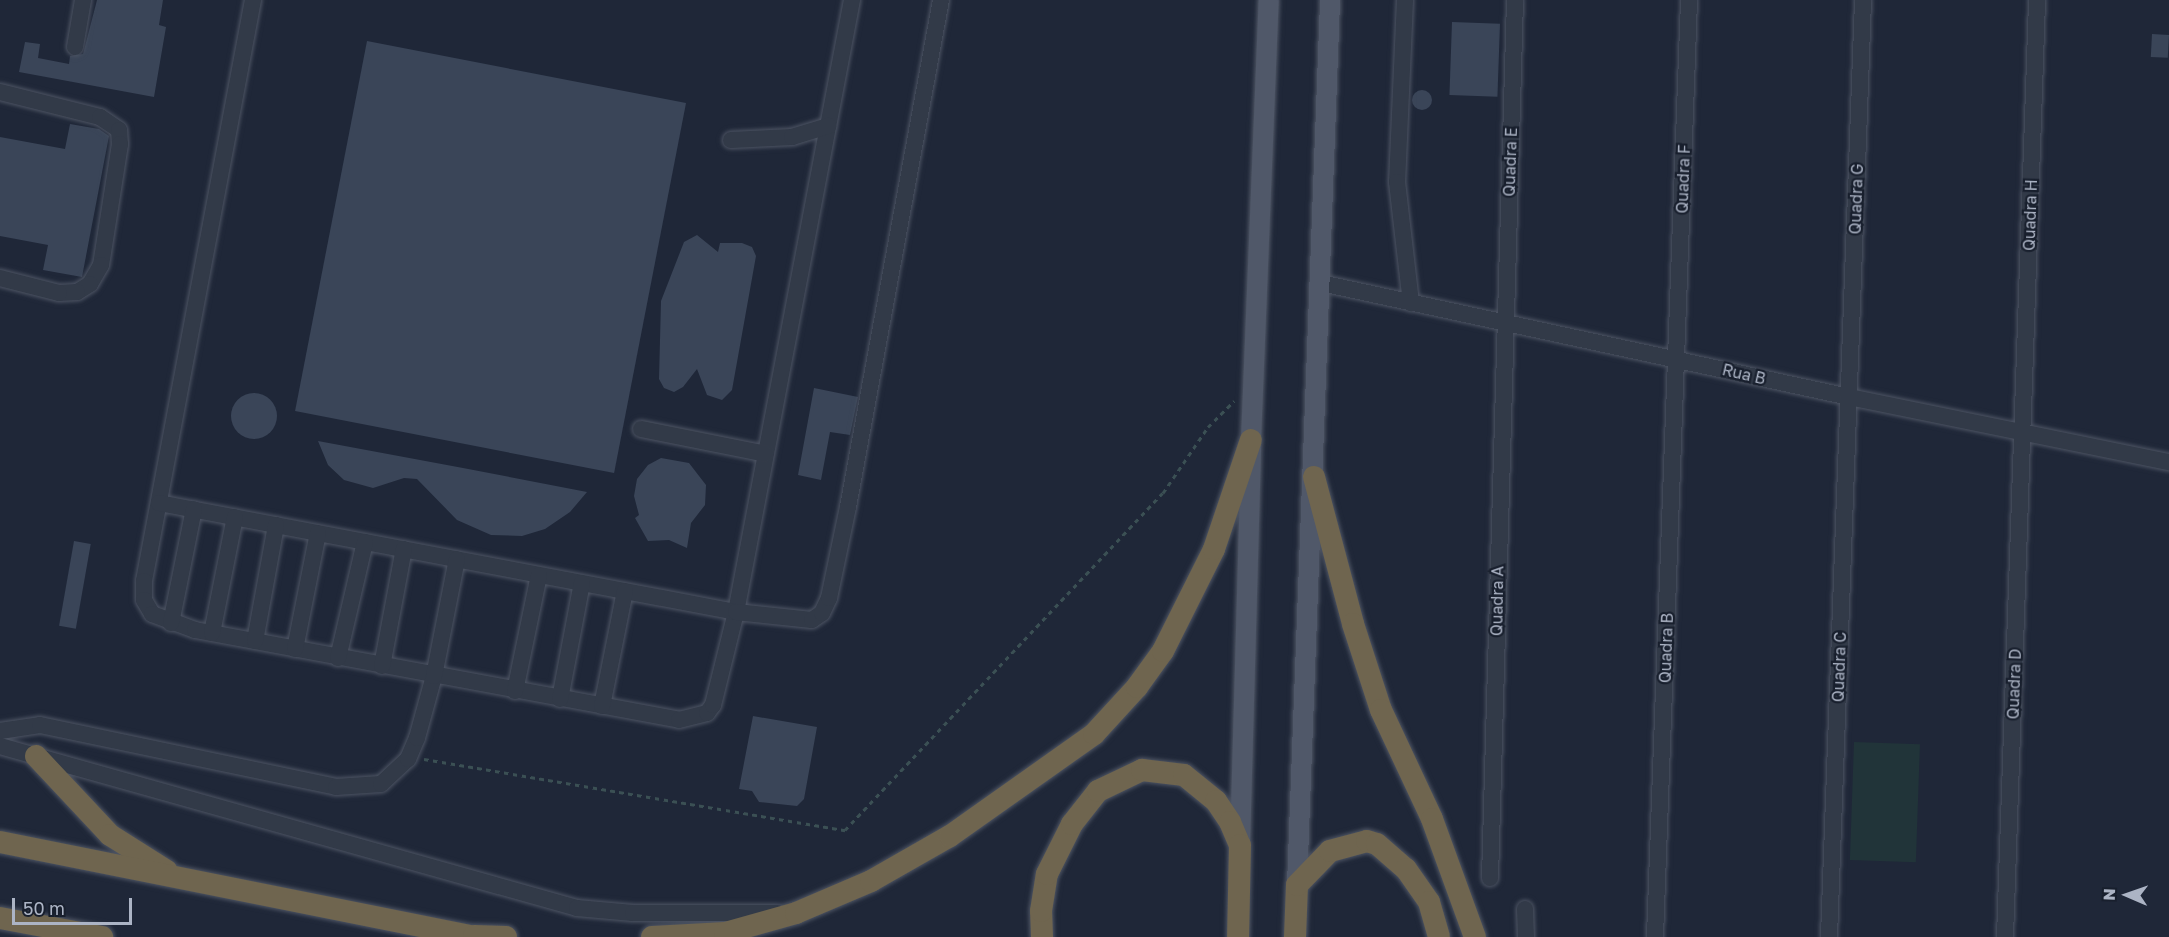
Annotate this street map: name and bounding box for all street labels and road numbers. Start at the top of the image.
street label: Quadra E [1499,127,1521,197]
street label: Quadra F [1672,144,1694,214]
street label: Quadra G [1845,163,1867,235]
street label: Quadra H [2019,179,2041,251]
street label: Rua B [1720,360,1768,388]
street label: Quadra A [1487,566,1507,636]
street label: Quadra B [1655,613,1677,683]
street label: Quadra C [1828,631,1850,703]
street label: Quadra D [2003,648,2025,720]

